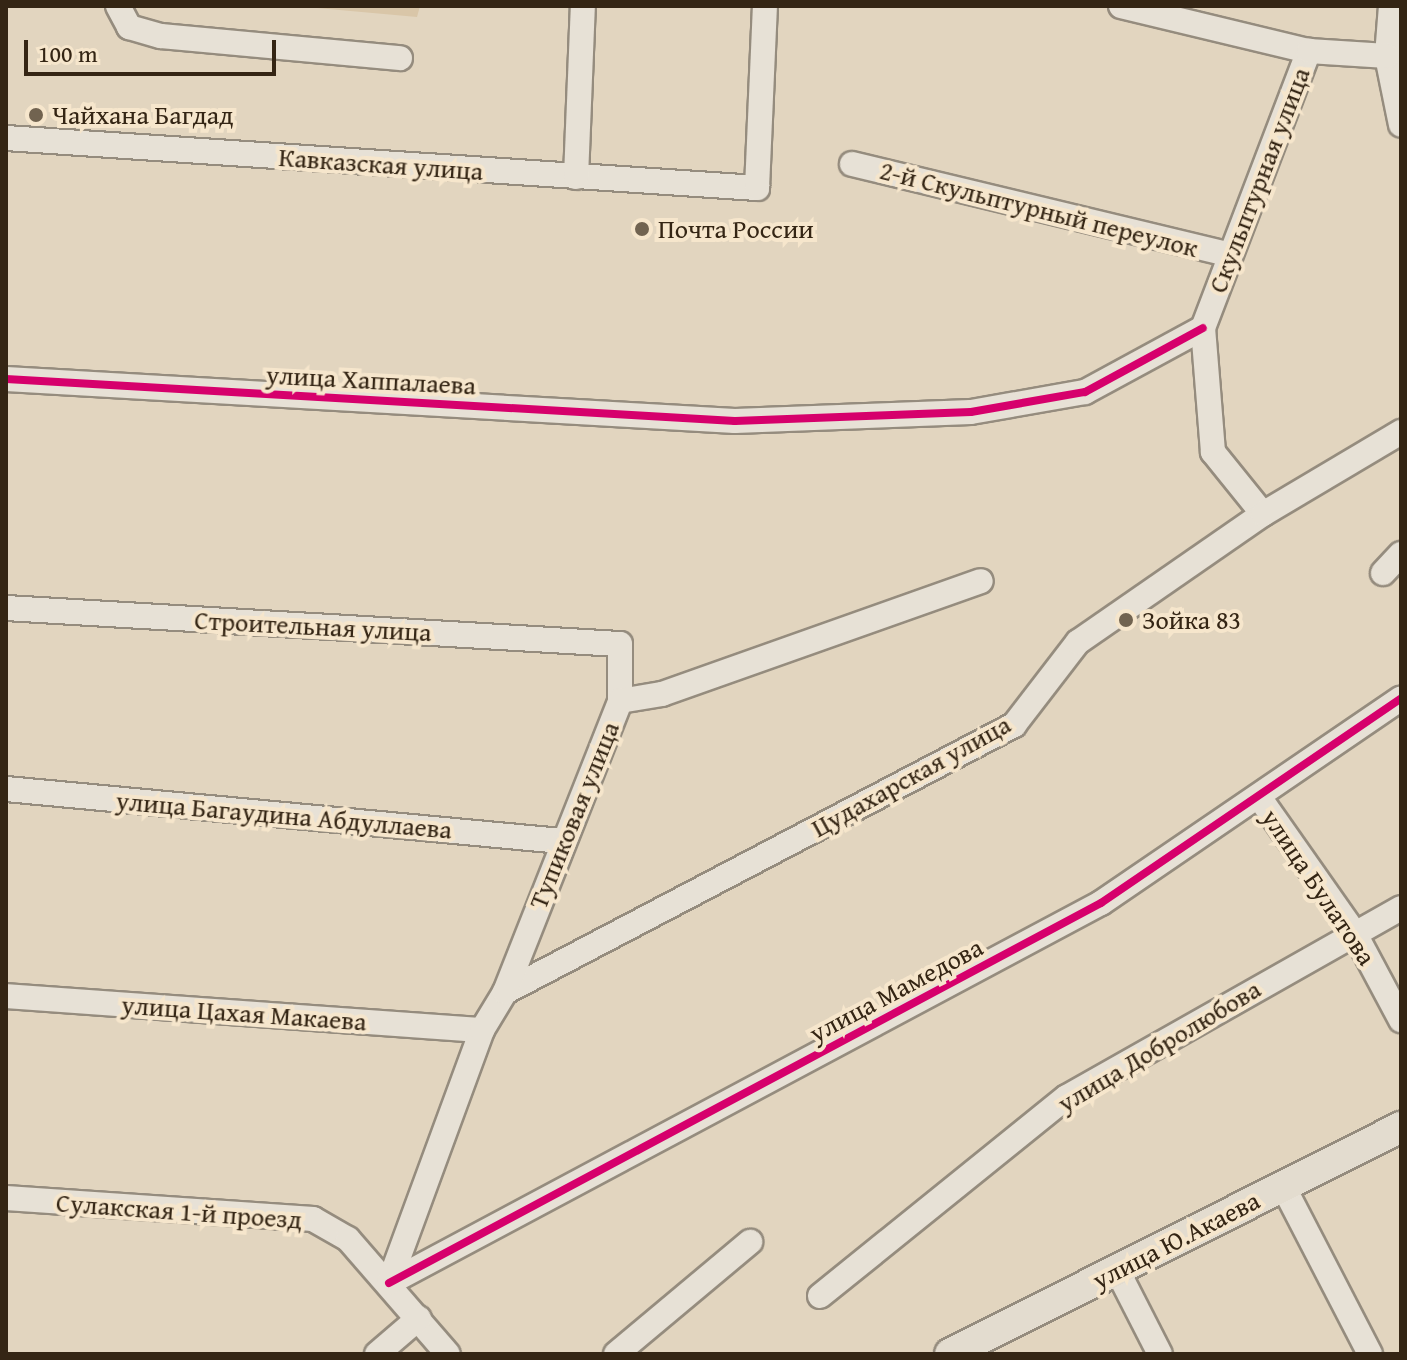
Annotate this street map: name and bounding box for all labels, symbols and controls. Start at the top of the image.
scale bar [28,24,280,74]
text: 100 m [38,36,98,71]
street label: Скульптурная улица [1202,63,1316,297]
place label: Чайхана Багдад [52,99,233,131]
marker: Чайхана Багдад [27,106,45,124]
street label: Кавказская улица [278,141,484,187]
street label: 2-й Скульптурный переулок [877,154,1201,264]
place label: Почта России [658,213,814,245]
marker: Почта России [633,220,651,238]
street label: улица Хаппалаева [265,359,477,401]
street label: Строительная улица [194,604,432,648]
place label: Зойка 83 [1142,604,1241,636]
marker: Зойка 83 [1117,611,1135,629]
street label: Цудахарская улица [806,708,1016,844]
street label: Тупиковая улица [522,717,626,913]
street label: улица Багаудина Абдуллаева [115,785,453,845]
street label: улица Булатова [1255,803,1383,971]
street label: улица Мамедова [804,931,988,1049]
street label: улица Добролюбова [1052,973,1266,1119]
street label: улица Цахая Макаева [120,989,368,1037]
street label: улица Ю.Акаева [1087,1184,1265,1296]
street label: Сулакская 1-й проезд [55,1187,303,1235]

